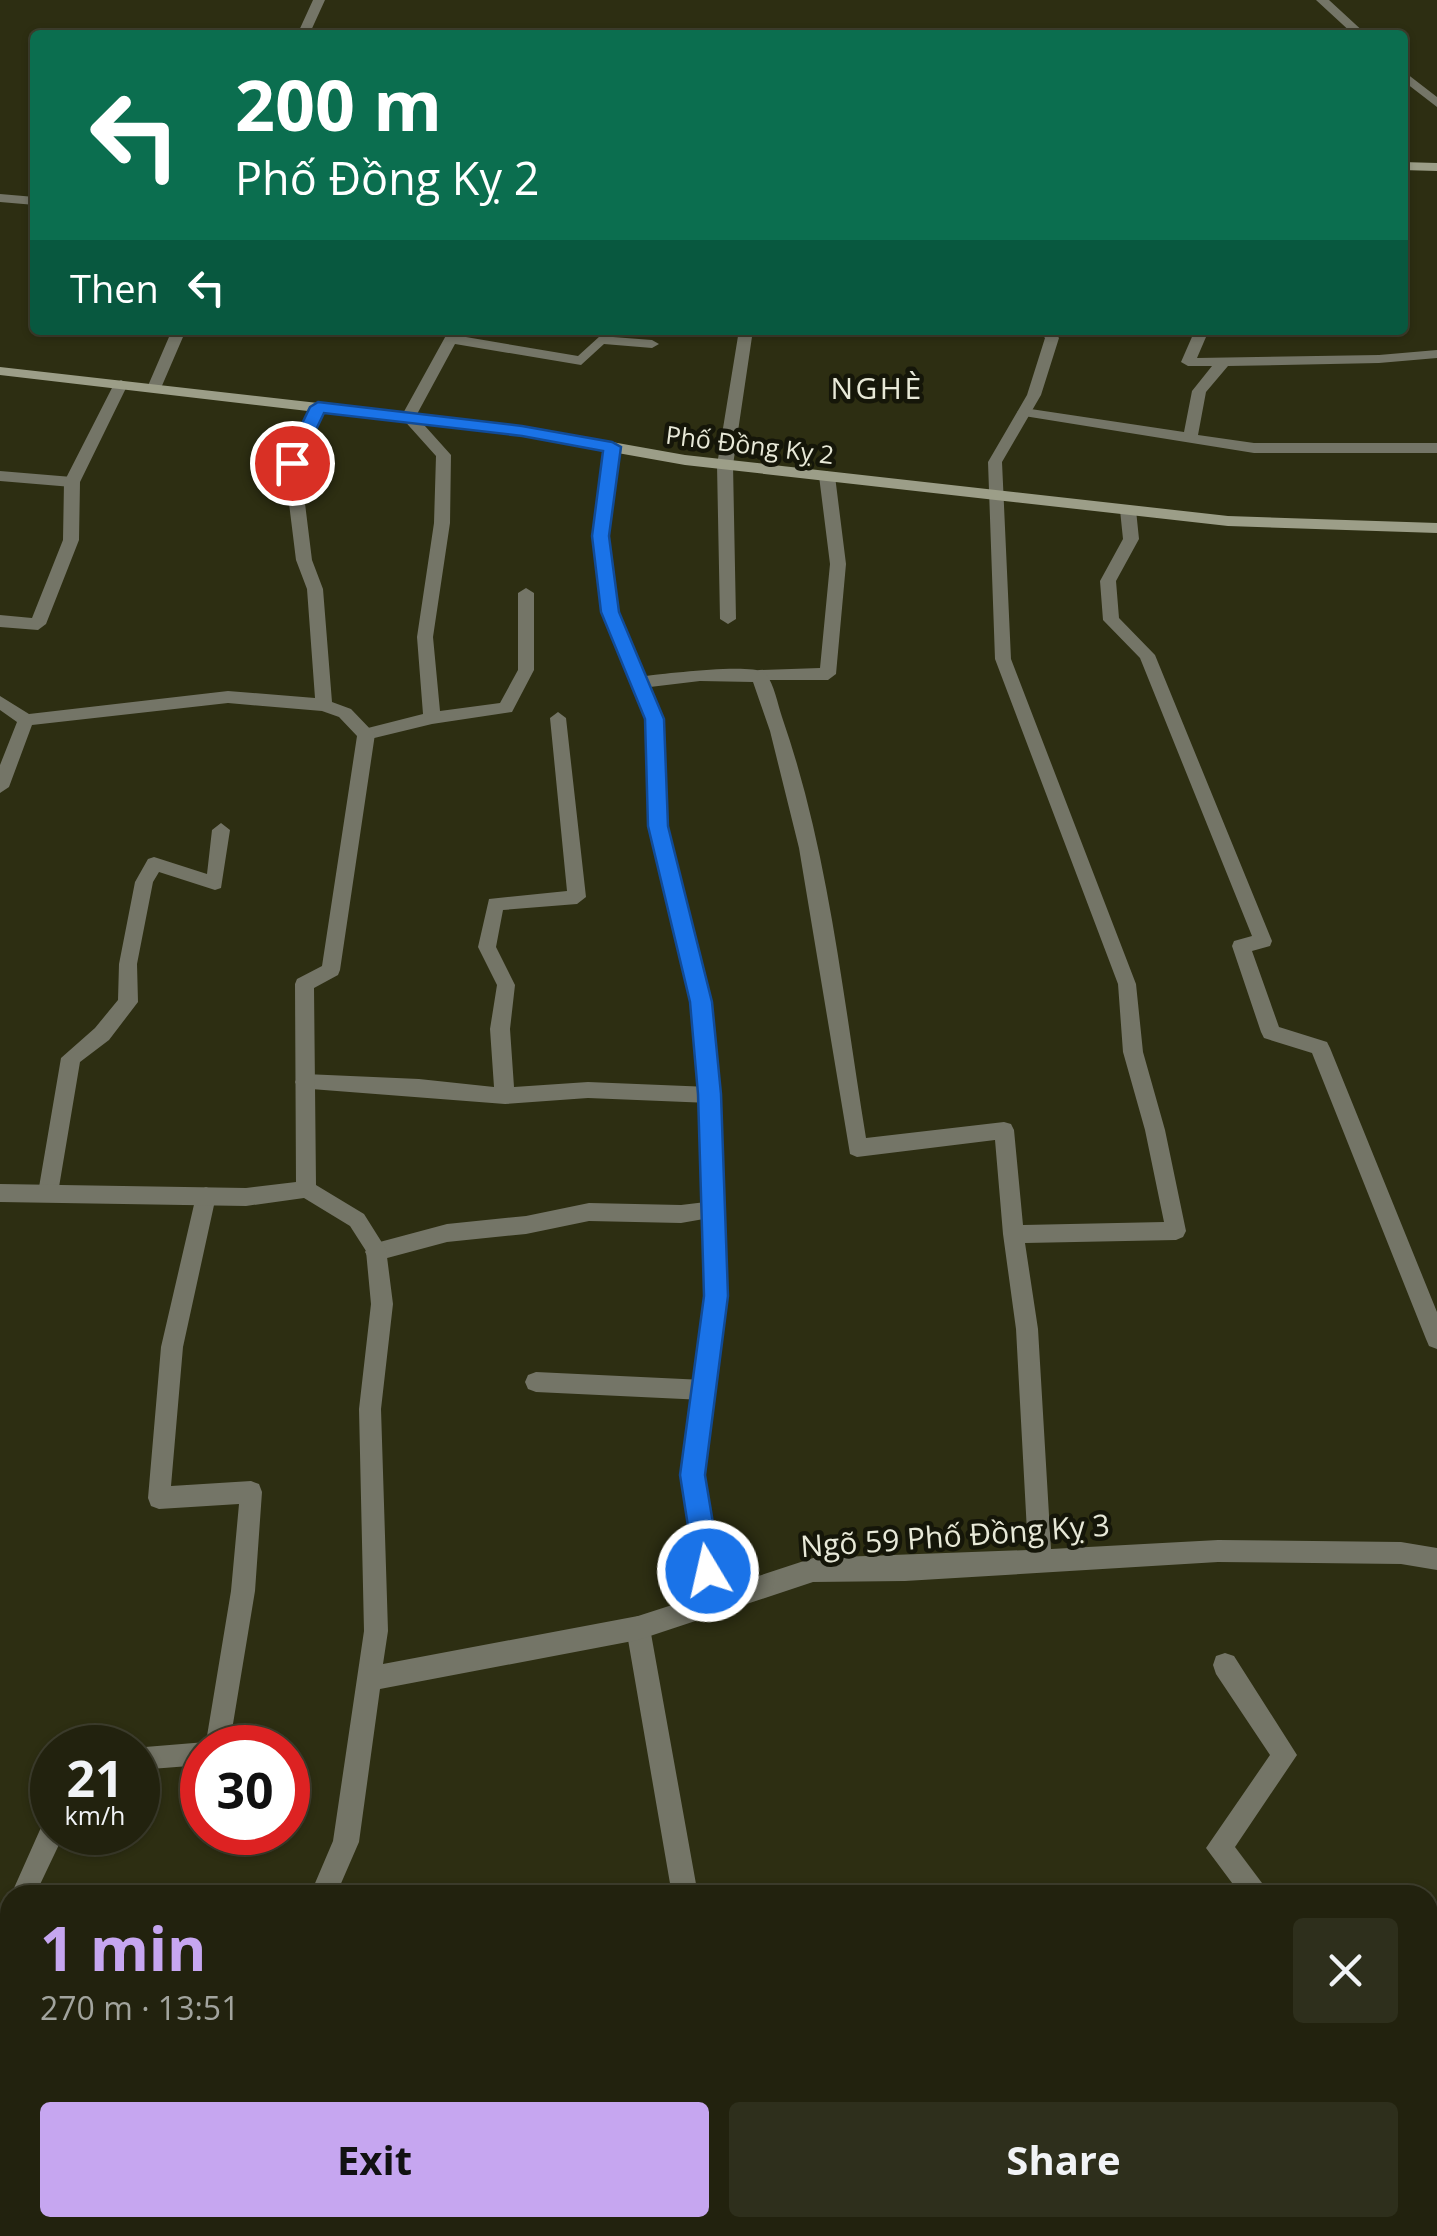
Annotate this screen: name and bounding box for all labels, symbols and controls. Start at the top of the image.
text: 200 m [235,56,442,152]
icon: left [70,70,200,200]
text: Phố Đồng Kỵ 2 [235,147,539,208]
icon: left [179,260,234,315]
text: Then [70,262,159,314]
district label: NGHÈ [830,367,924,408]
street label: Phố Đồng Kỵ 2 [664,417,836,471]
pin [250,421,335,506]
icon: arrive [265,436,320,491]
street label: Ngõ 59 Phố Đồng Kỵ 3 [799,1504,1111,1566]
position arrow [656,1519,760,1623]
speed limit sign: 30 [180,1725,310,1855]
text: 21 [66,1744,124,1812]
text: km/h [65,1798,125,1832]
text: 1 min [40,1907,207,1989]
button: close [1293,1918,1398,2023]
text: 270 m · 13:51 [40,1986,239,2029]
button: Exit [40,2102,709,2217]
button: Share [729,2102,1398,2217]

